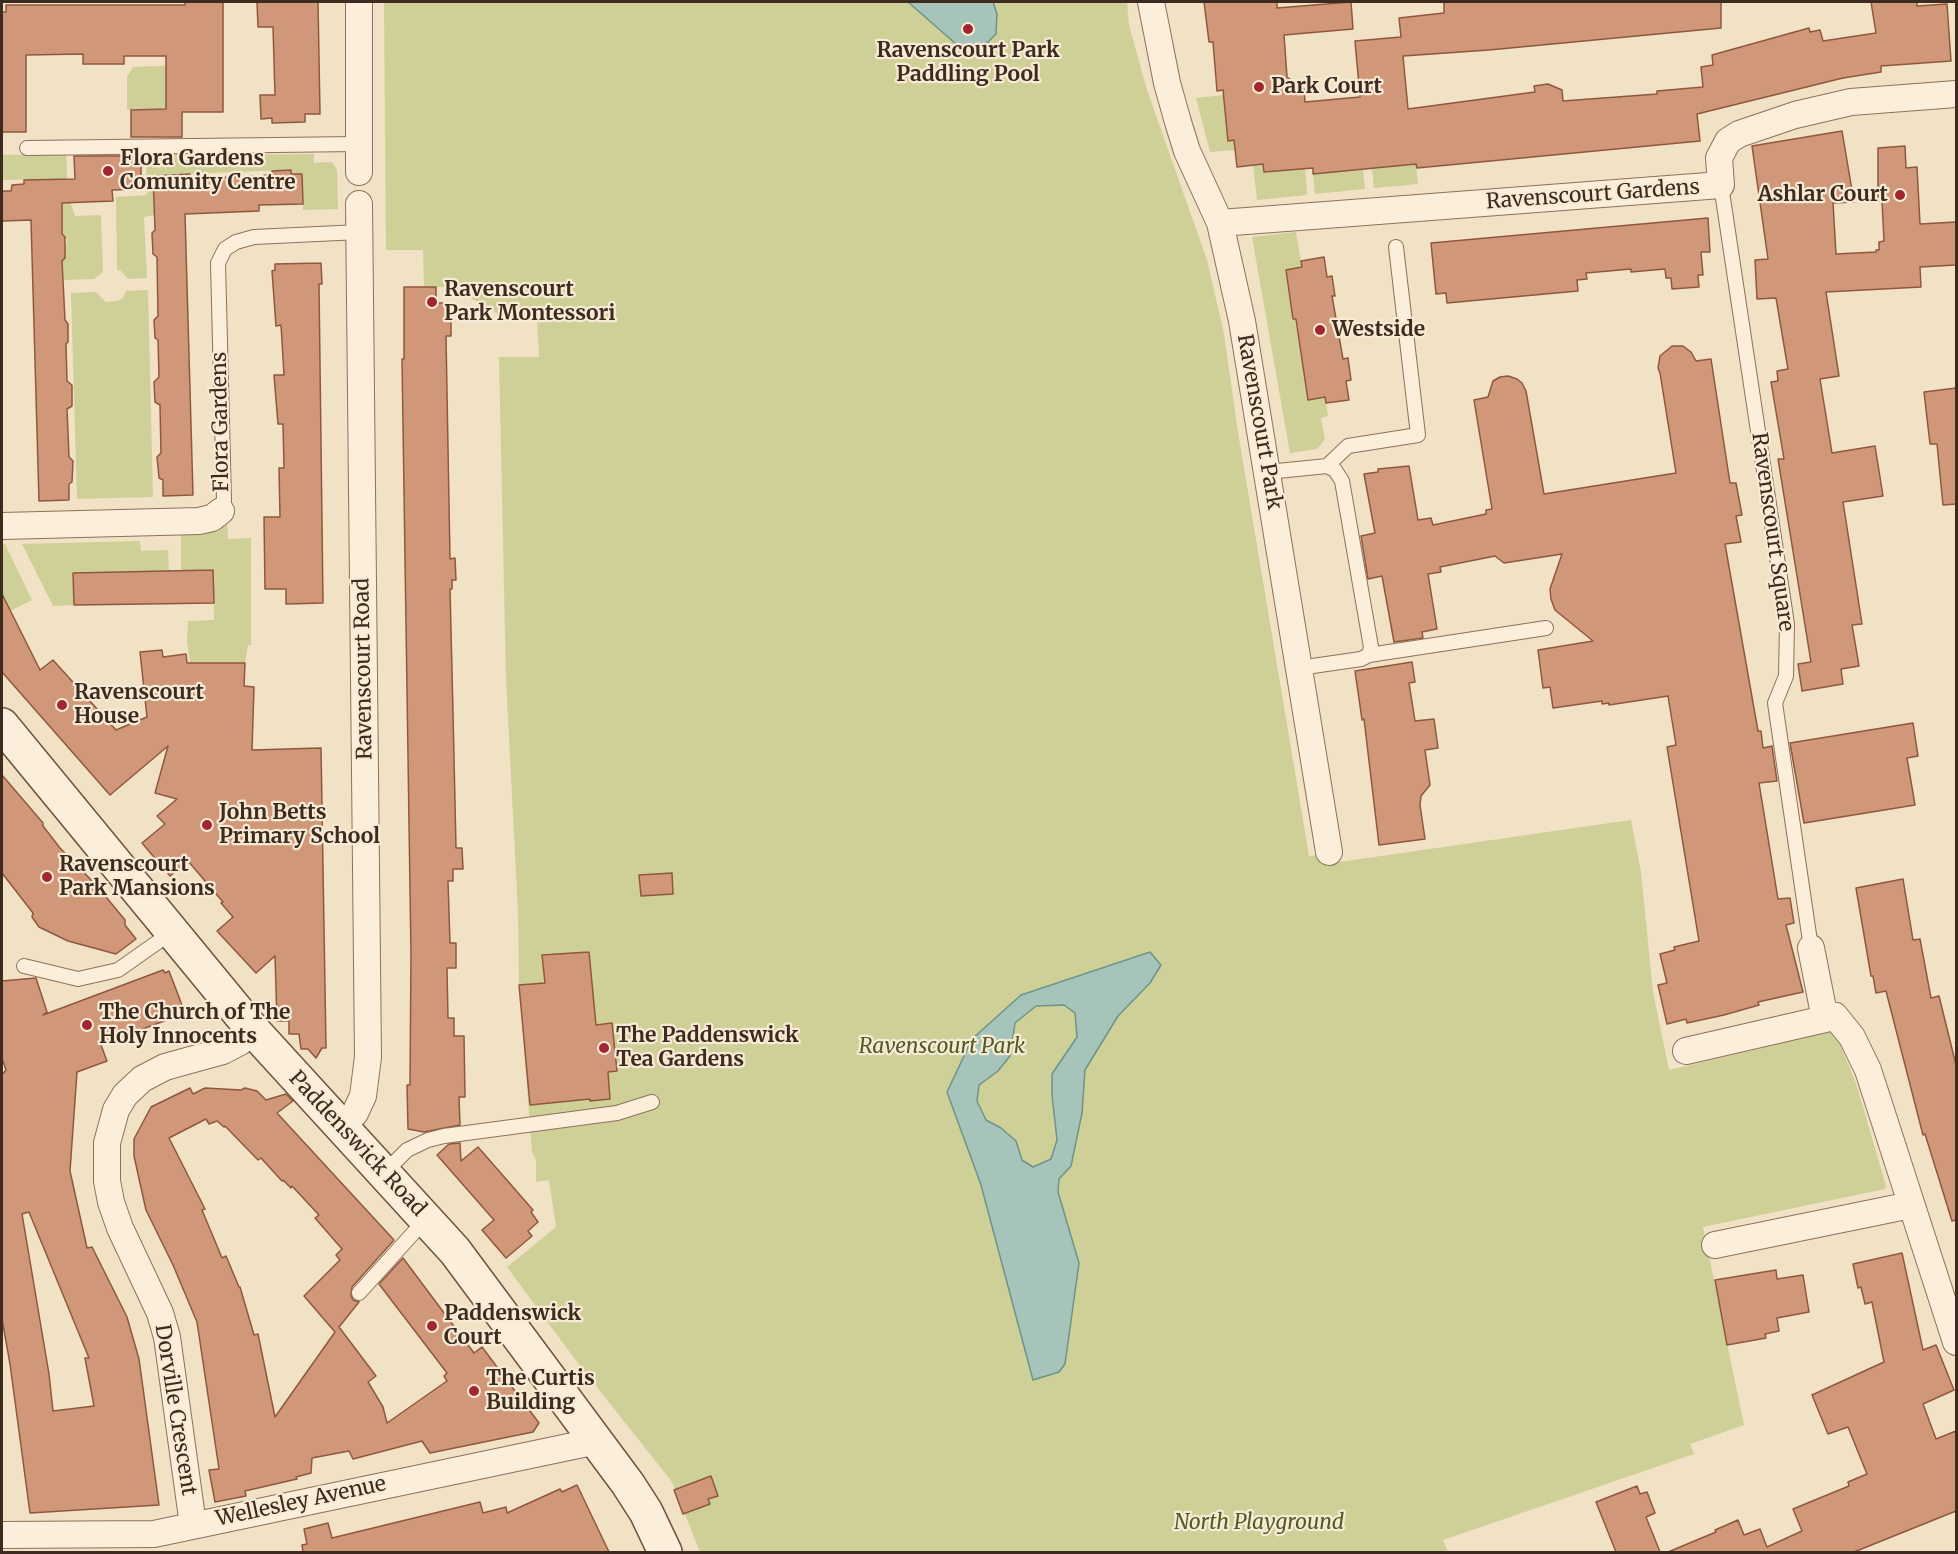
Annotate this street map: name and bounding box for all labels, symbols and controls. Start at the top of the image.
marker: Ravenscourt Park Paddling Pool [961,22,975,36]
place label: Ravenscourt Park Paddling Pool [876,38,1060,88]
place label: Park Court [1271,74,1382,100]
marker: Park Court [1252,80,1266,94]
place label: Flora Gardens Comunity Centre [120,146,296,196]
marker: Flora Gardens Comunity Centre [101,164,115,178]
street label: Ravenscourt Gardens [1485,175,1701,215]
place label: Ashlar Court [1758,182,1888,208]
marker: Ashlar Court [1893,188,1907,202]
place label: Ravenscourt Park Montessori [444,277,615,327]
marker: Ravenscourt Park Montessori [425,295,439,309]
place label: Westside [1332,317,1425,343]
marker: Westside [1313,323,1327,337]
street label: Ravenscourt Park [1231,332,1287,512]
street label: Flora Gardens [207,352,235,492]
street label: Ravenscourt Square [1746,431,1798,633]
street label: Ravenscourt Road [350,578,378,760]
place label: Ravenscourt House [74,680,204,730]
marker: Ravenscourt House [55,698,69,712]
place label: John Betts Primary School [219,800,380,850]
marker: John Betts Primary School [200,818,214,832]
place label: Ravenscourt Park Mansions [59,852,215,902]
marker: Ravenscourt Park Mansions [40,870,54,884]
place label: The Church of The Holy Innocents [99,1000,290,1050]
marker: The Church of The Holy Innocents [80,1018,94,1032]
place label: The Paddenswick Tea Gardens [616,1023,799,1073]
park label: Ravenscourt Park [859,1034,1025,1060]
marker: The Paddenswick Tea Gardens [597,1041,611,1055]
street label: Paddenswick Road [283,1066,431,1222]
place label: Paddenswick Court [444,1301,581,1351]
marker: Paddenswick Court [425,1319,439,1333]
street label: Dorville Crescent [149,1323,201,1497]
place label: The Curtis Building [486,1366,595,1416]
marker: The Curtis Building [467,1384,481,1398]
street label: Wellesley Avenue [214,1472,388,1532]
park label: North Playground [1174,1510,1344,1536]

